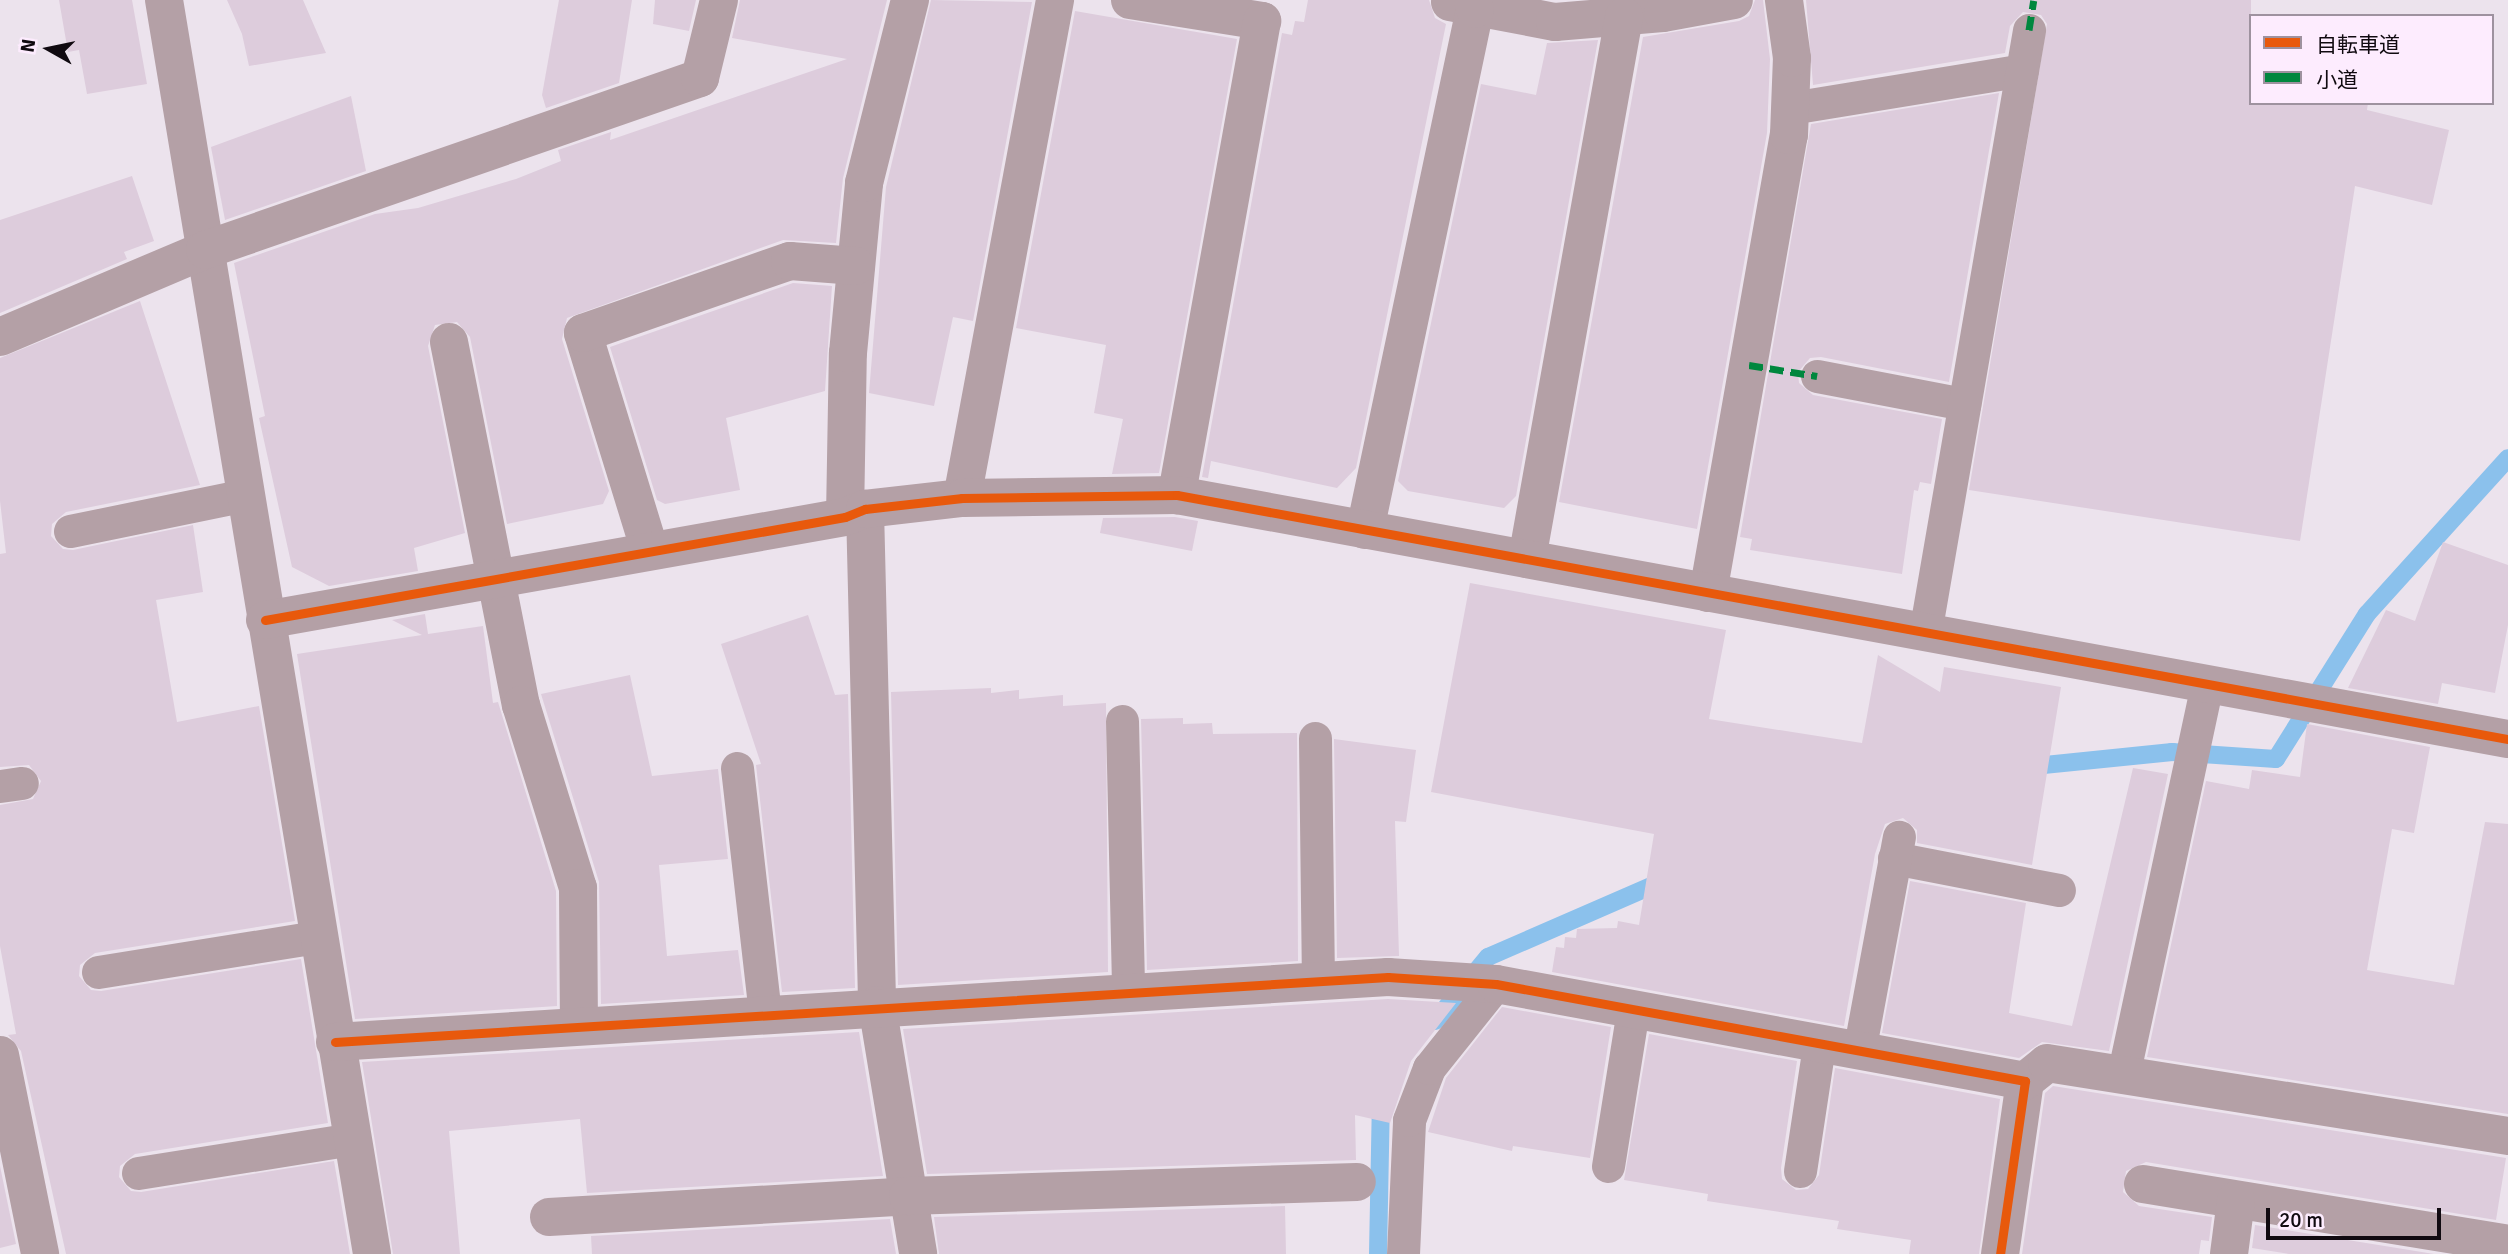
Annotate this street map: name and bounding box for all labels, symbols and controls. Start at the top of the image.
north arrow [14,14,84,84]
legend [2249,14,2494,105]
text: 自転車道 [2316,32,2400,58]
text: N [15,37,41,54]
text: 小道 [2316,67,2358,93]
scale bar [2270,1194,2445,1238]
text: 20 m [2279,1207,2323,1233]

